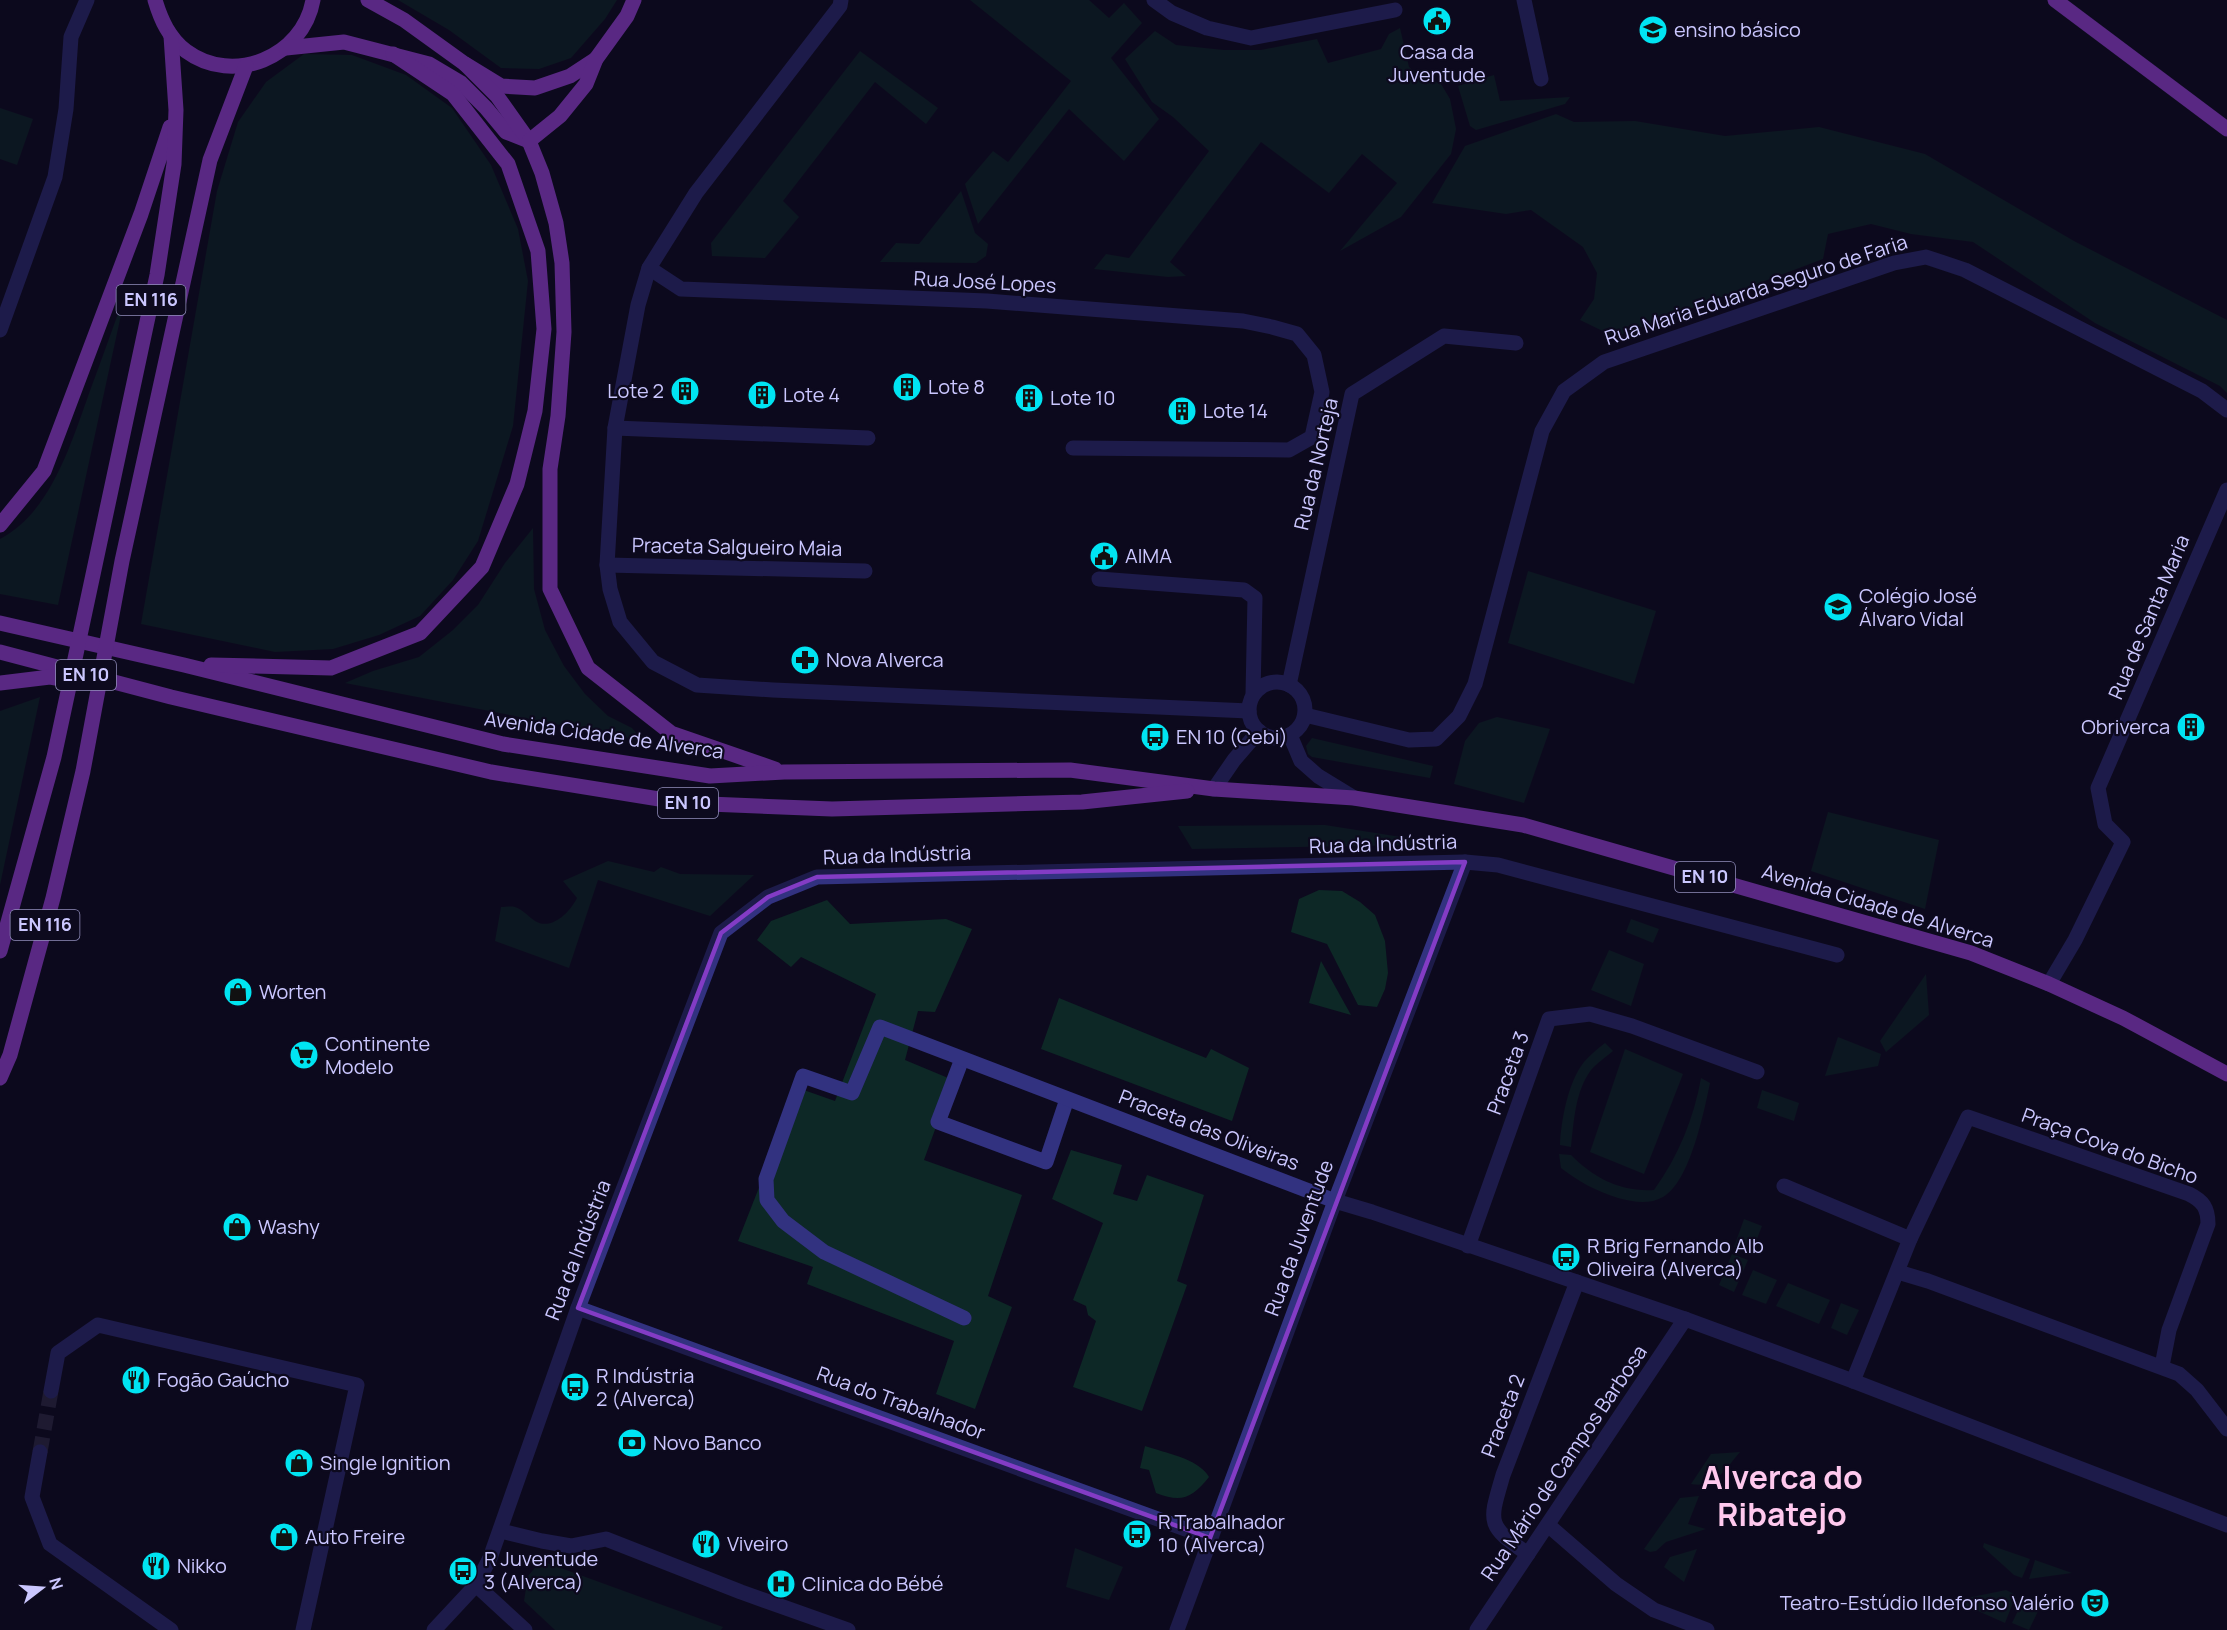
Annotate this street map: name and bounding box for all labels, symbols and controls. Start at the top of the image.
public building icon: Casa da Juventude [1421,5,1453,37]
school or university icon: ensino básico [1637,14,1669,46]
place label: ensino básico [1674,16,1801,43]
place label: Casa da Juventude [1388,38,1486,88]
street label: Rua Maria Eduarda Seguro de Faria [1601,228,1911,351]
street label: Rua José Lopes [913,264,1057,299]
road number: EN 116 [116,285,186,315]
building icon: Lote 8 [891,371,923,403]
place label: Lote 8 [928,373,985,400]
building icon: Lote 2 [669,375,701,407]
place label: Lote 2 [607,377,664,404]
building icon: Lote 4 [746,379,778,411]
place label: Lote 4 [783,381,840,408]
building icon: Lote 10 [1013,382,1045,414]
place label: Lote 10 [1050,384,1115,411]
building icon: Lote 14 [1166,395,1198,427]
street label: Rua da Norteja [1287,395,1344,533]
place label: Lote 14 [1203,397,1268,424]
street label: Rua de Santa Maria [2102,530,2195,703]
street label: Praceta Salgueiro Maia [632,531,842,562]
public building icon: AIMA [1088,540,1120,572]
place label: AIMA [1125,542,1172,569]
place label: Colégio José Álvaro Vidal [1859,582,1977,632]
school or university icon: Colégio José Álvaro Vidal [1822,591,1854,623]
pharmacy icon: Nova Alverca [789,644,821,676]
place label: Nova Alverca [826,646,944,673]
road number: EN 10 [56,660,116,690]
street label: Avenida Cidade de Alverca [483,704,726,765]
building icon: Obriverca [2175,711,2207,743]
place label: Obriverca [2081,713,2170,740]
bus stop icon: EN 10 (Cebi) [1139,721,1171,753]
place label: EN 10 (Cebi) [1176,723,1288,750]
road number: EN 10 [658,788,718,818]
street label: Rua da Indústria [1308,827,1458,860]
street label: Rua da Indústria [822,838,972,871]
street label: Avenida Cidade de Alverca [1759,857,1998,954]
road number: EN 10 [1675,862,1735,892]
road number: EN 116 [10,910,80,940]
shop icon: Worten [222,976,254,1008]
place label: Worten [259,978,326,1005]
street label: Praceta 3 [1480,1028,1535,1118]
place label: Continente Modelo [325,1030,430,1080]
supermarket icon: Continente Modelo [288,1039,320,1071]
street label: Praceta das Oliveiras [1115,1083,1303,1176]
street label: Praça Cova do Bicho [2018,1101,2202,1190]
street label: Rua da Juventude [1258,1156,1339,1320]
street label: Rua da Indústria [538,1176,617,1324]
shop icon: Washy [221,1211,253,1243]
place label: Washy [258,1213,320,1240]
place label: R Brig Fernando Alb Oliveira (Alverca) [1587,1232,1764,1282]
bus stop icon: R Brig Fernando Alb Oliveira (Alverca) [1550,1241,1582,1273]
street label: Rua Mário de Campos Barbosa [1474,1340,1653,1586]
street label: Rua do Trabalhador [813,1359,989,1446]
place label: R Indústria 2 (Alverca) [596,1362,696,1412]
restaurant icon: Fogão Gaúcho [120,1364,152,1396]
place label: Fogão Gaúcho [157,1366,289,1393]
street label: Praceta 2 [1474,1370,1531,1461]
bus stop icon: R Indústria 2 (Alverca) [559,1371,591,1403]
bank icon: Novo Banco [616,1427,648,1459]
place label: Novo Banco [653,1429,762,1456]
shop icon: Single Ignition [283,1447,315,1479]
place label: Single Ignition [320,1449,451,1476]
district label: Alverca do Ribatejo [1701,1455,1863,1536]
place label: R Trabalhador 10 (Alverca) [1158,1508,1285,1558]
bus stop icon: R Trabalhador 10 (Alverca) [1121,1518,1153,1550]
shop icon: Auto Freire [268,1521,300,1553]
place label: Auto Freire [305,1523,405,1550]
restaurant icon: Viveiro [690,1528,722,1560]
place label: Viveiro [727,1530,788,1557]
place label: R Juventude 3 (Alverca) [484,1545,598,1595]
restaurant icon: Nikko [140,1550,172,1582]
place label: Nikko [177,1552,227,1579]
bus stop icon: R Juventude 3 (Alverca) [447,1555,479,1587]
north arrow [12,1558,72,1618]
hospital icon: Clinica do Bébé [765,1568,797,1600]
place label: Clinica do Bébé [802,1570,943,1597]
text: N [44,1575,69,1592]
theatre icon: Teatro-Estúdio Ildefonso Valério [2079,1587,2111,1619]
place label: Teatro-Estúdio Ildefonso Valério [1780,1589,2074,1616]

